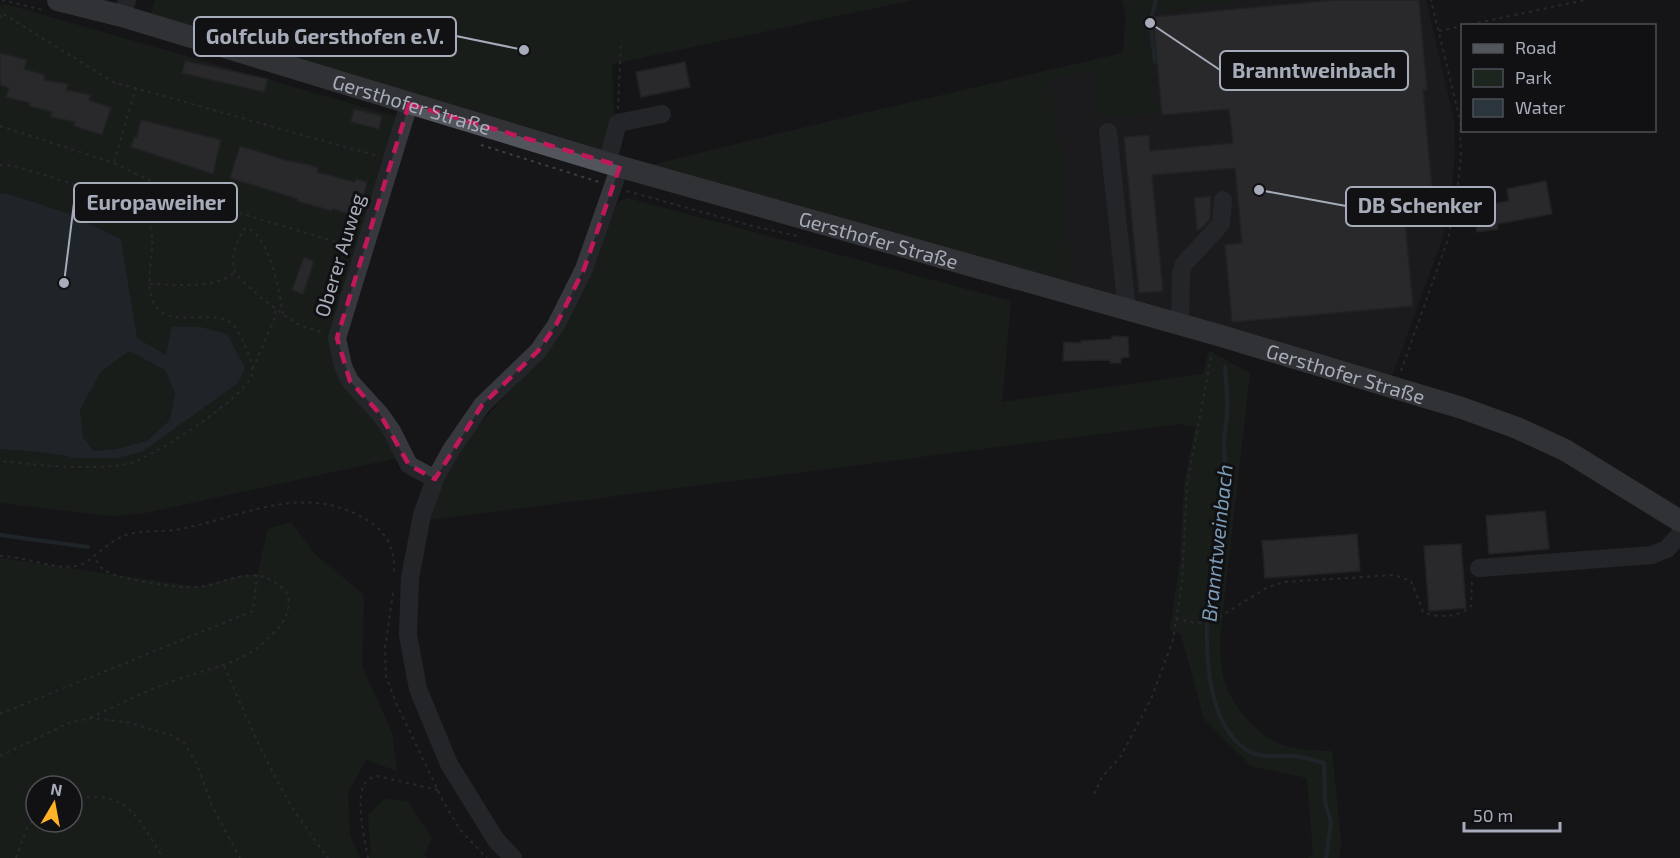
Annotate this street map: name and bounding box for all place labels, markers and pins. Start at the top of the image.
callout: Golfclub Gersthofen e.V. [194,17,456,56]
callout: Branntweinbach [1220,51,1408,90]
callout: Europaweiher [74,183,237,222]
callout: DB Schenker [1346,187,1495,226]

